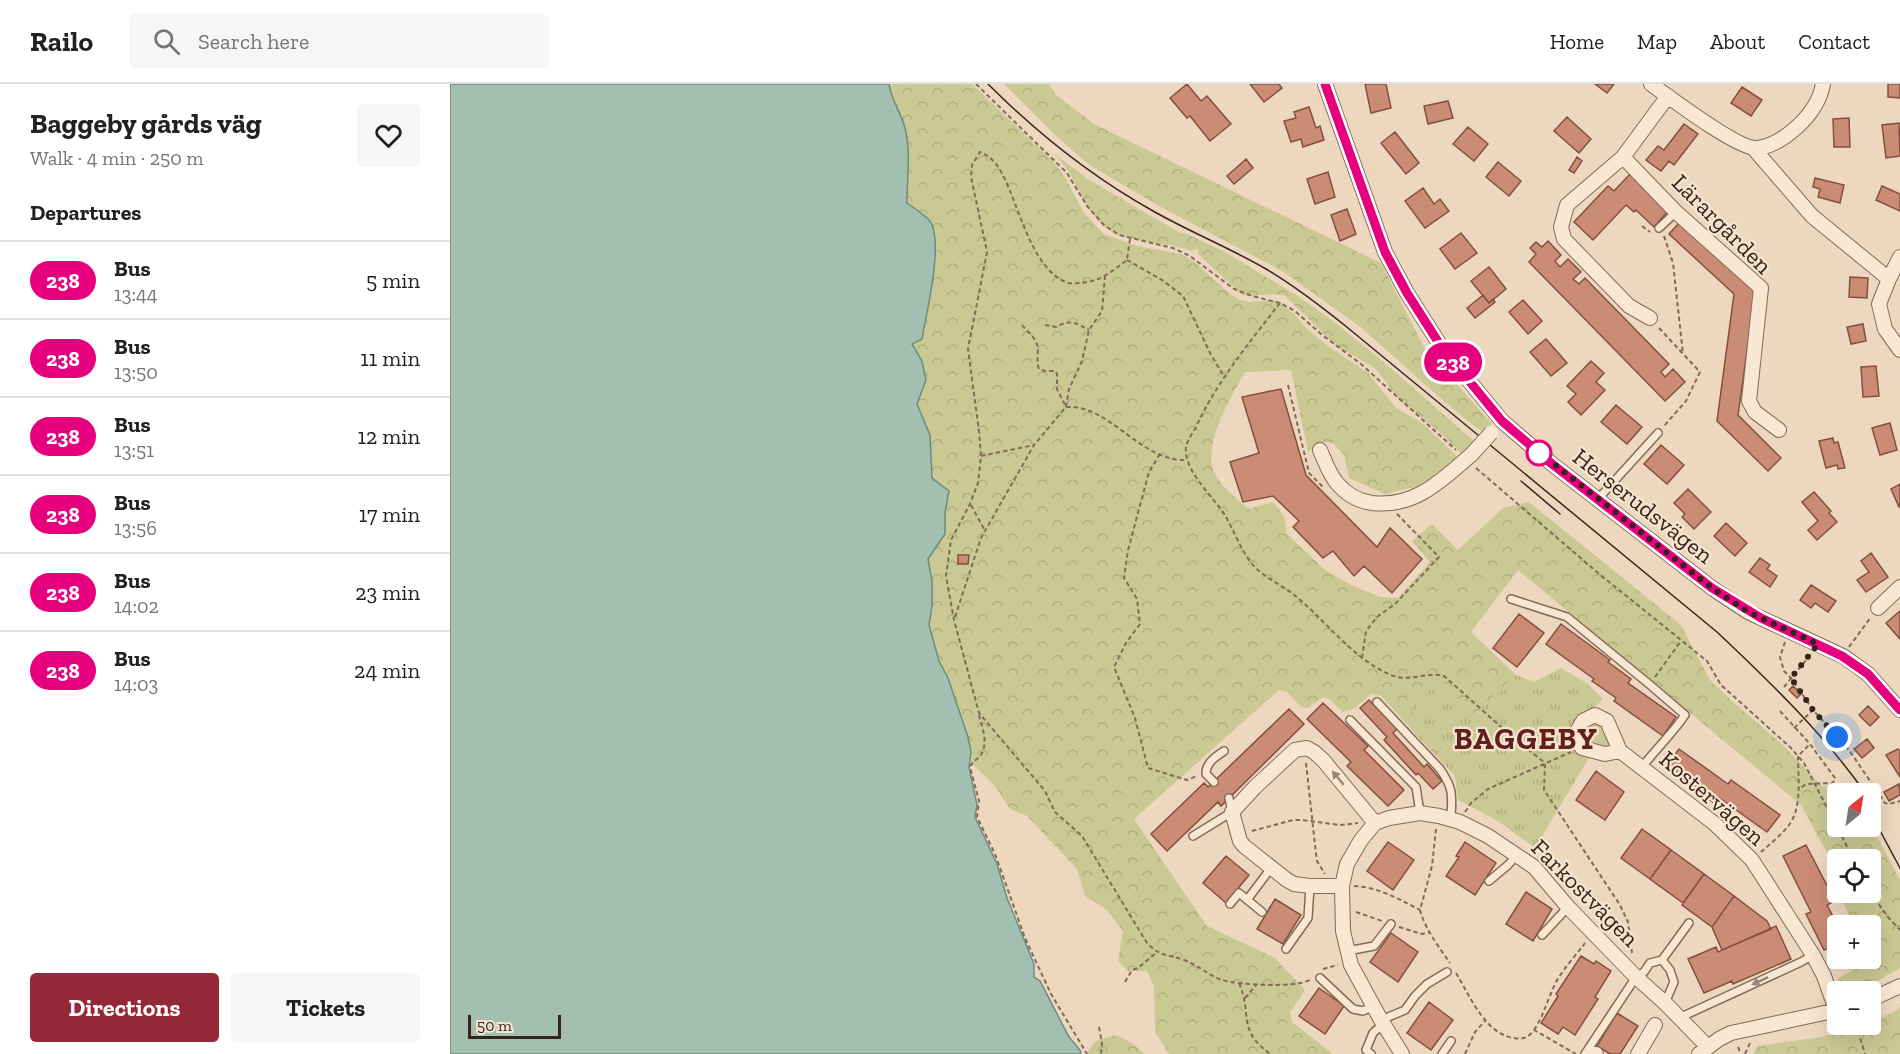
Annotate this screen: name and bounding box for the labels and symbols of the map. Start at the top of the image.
street label: Lärargården [1666,168,1779,280]
line badge: 238 [1418,342,1488,382]
unlabelled marker [1526,440,1552,466]
street label: Herserudsvägen [1567,442,1719,569]
district label: BAGGEBY [1454,721,1598,757]
your location [1822,722,1852,752]
street label: Kostervägen [1654,744,1771,851]
one-way arrow [1331,770,1344,786]
north arrow [1827,783,1881,837]
street label: Farkostvägen [1525,833,1645,953]
one-way arrow [1752,976,1769,985]
scale bar [468,1012,561,1040]

